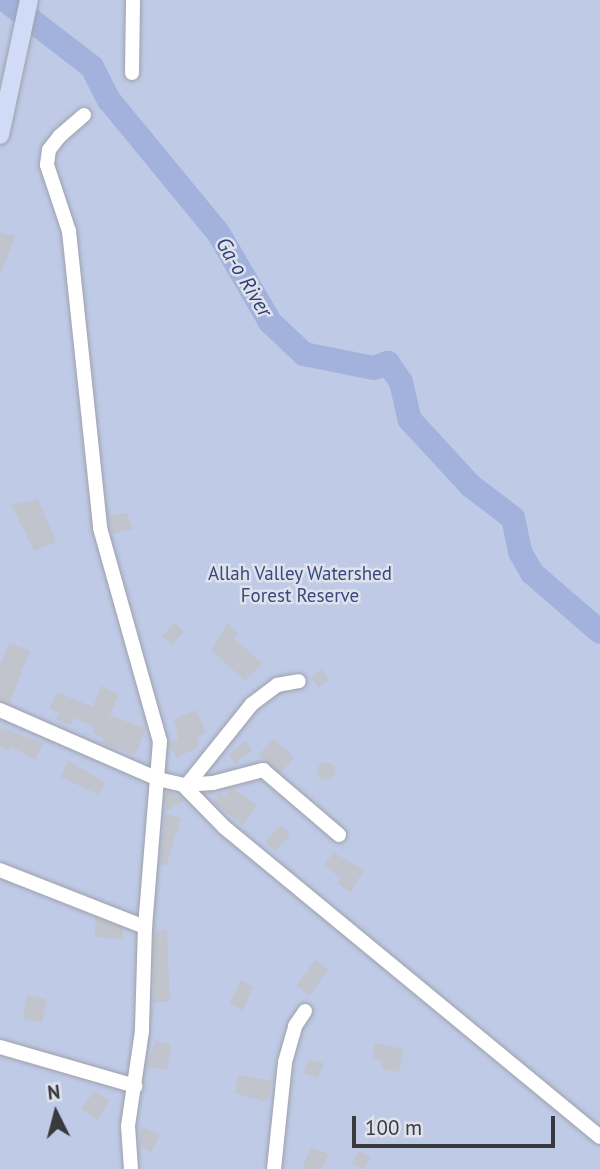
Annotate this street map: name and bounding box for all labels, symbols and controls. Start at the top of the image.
water label: Ga-o River [210,233,278,321]
park label: Allah Valley Watershed Forest Reserve [207,563,393,607]
north arrow [21,1078,91,1148]
text: N [46,1080,61,1105]
scale bar [355,1102,558,1146]
text: 100 m [365,1114,422,1141]

